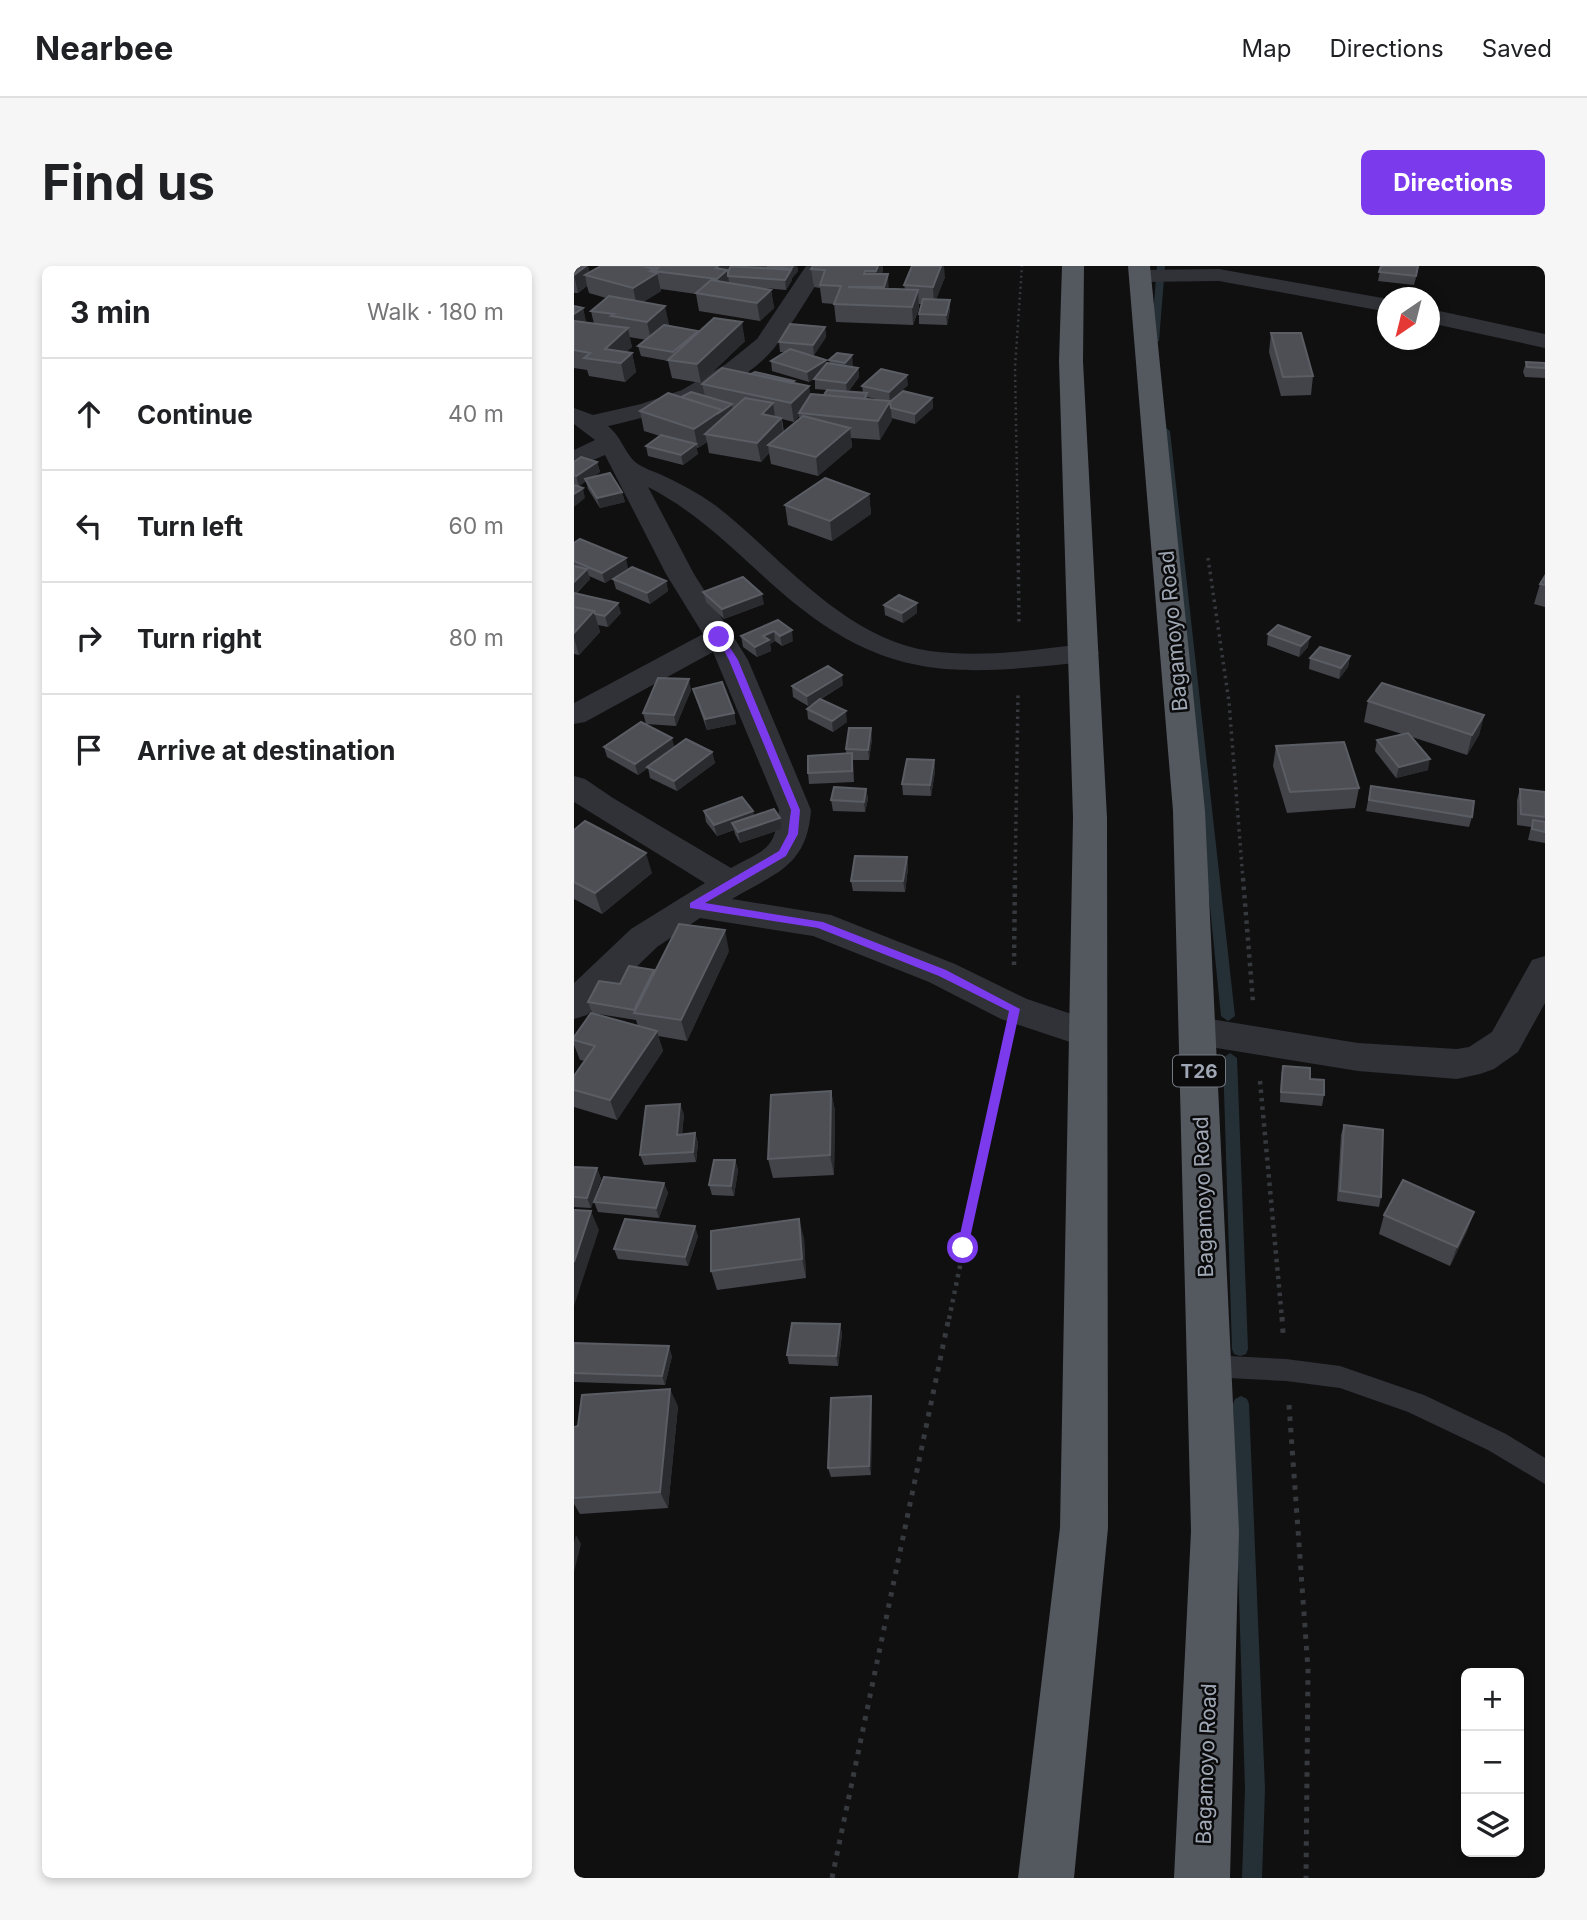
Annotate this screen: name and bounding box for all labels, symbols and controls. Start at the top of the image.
text: Nearbee [35,28,173,68]
text: Map [1242,34,1291,63]
text: Directions [1329,34,1444,63]
text: Saved [1482,34,1552,63]
button: Directions [1361,150,1545,215]
text: Find us [42,153,215,212]
north arrow [1377,287,1440,350]
text: 3 min [70,294,151,330]
text: Walk · 180 m [367,298,504,326]
icon: ahead [70,395,108,433]
text: Continue [137,399,253,430]
text: 40 m [448,400,504,428]
icon: left [70,507,108,545]
text: Turn left [137,511,243,542]
text: 60 m [449,512,504,540]
street label: Bagamoyo Road [1154,550,1192,712]
icon: right [70,619,108,657]
route end [703,621,734,652]
text: Turn right [137,623,262,654]
text: 80 m [449,624,504,652]
icon: arrive [70,731,108,769]
text: Arrive at destination [137,735,396,766]
road number: T26 [1173,1056,1225,1086]
street label: Bagamoyo Road [1188,1116,1218,1278]
route start [947,1232,978,1263]
map controls [1461,1668,1524,1857]
button: + [1461,1668,1524,1731]
street label: Bagamoyo Road [1191,1683,1221,1845]
button: − [1461,1731,1524,1794]
button: layers [1461,1794,1524,1857]

